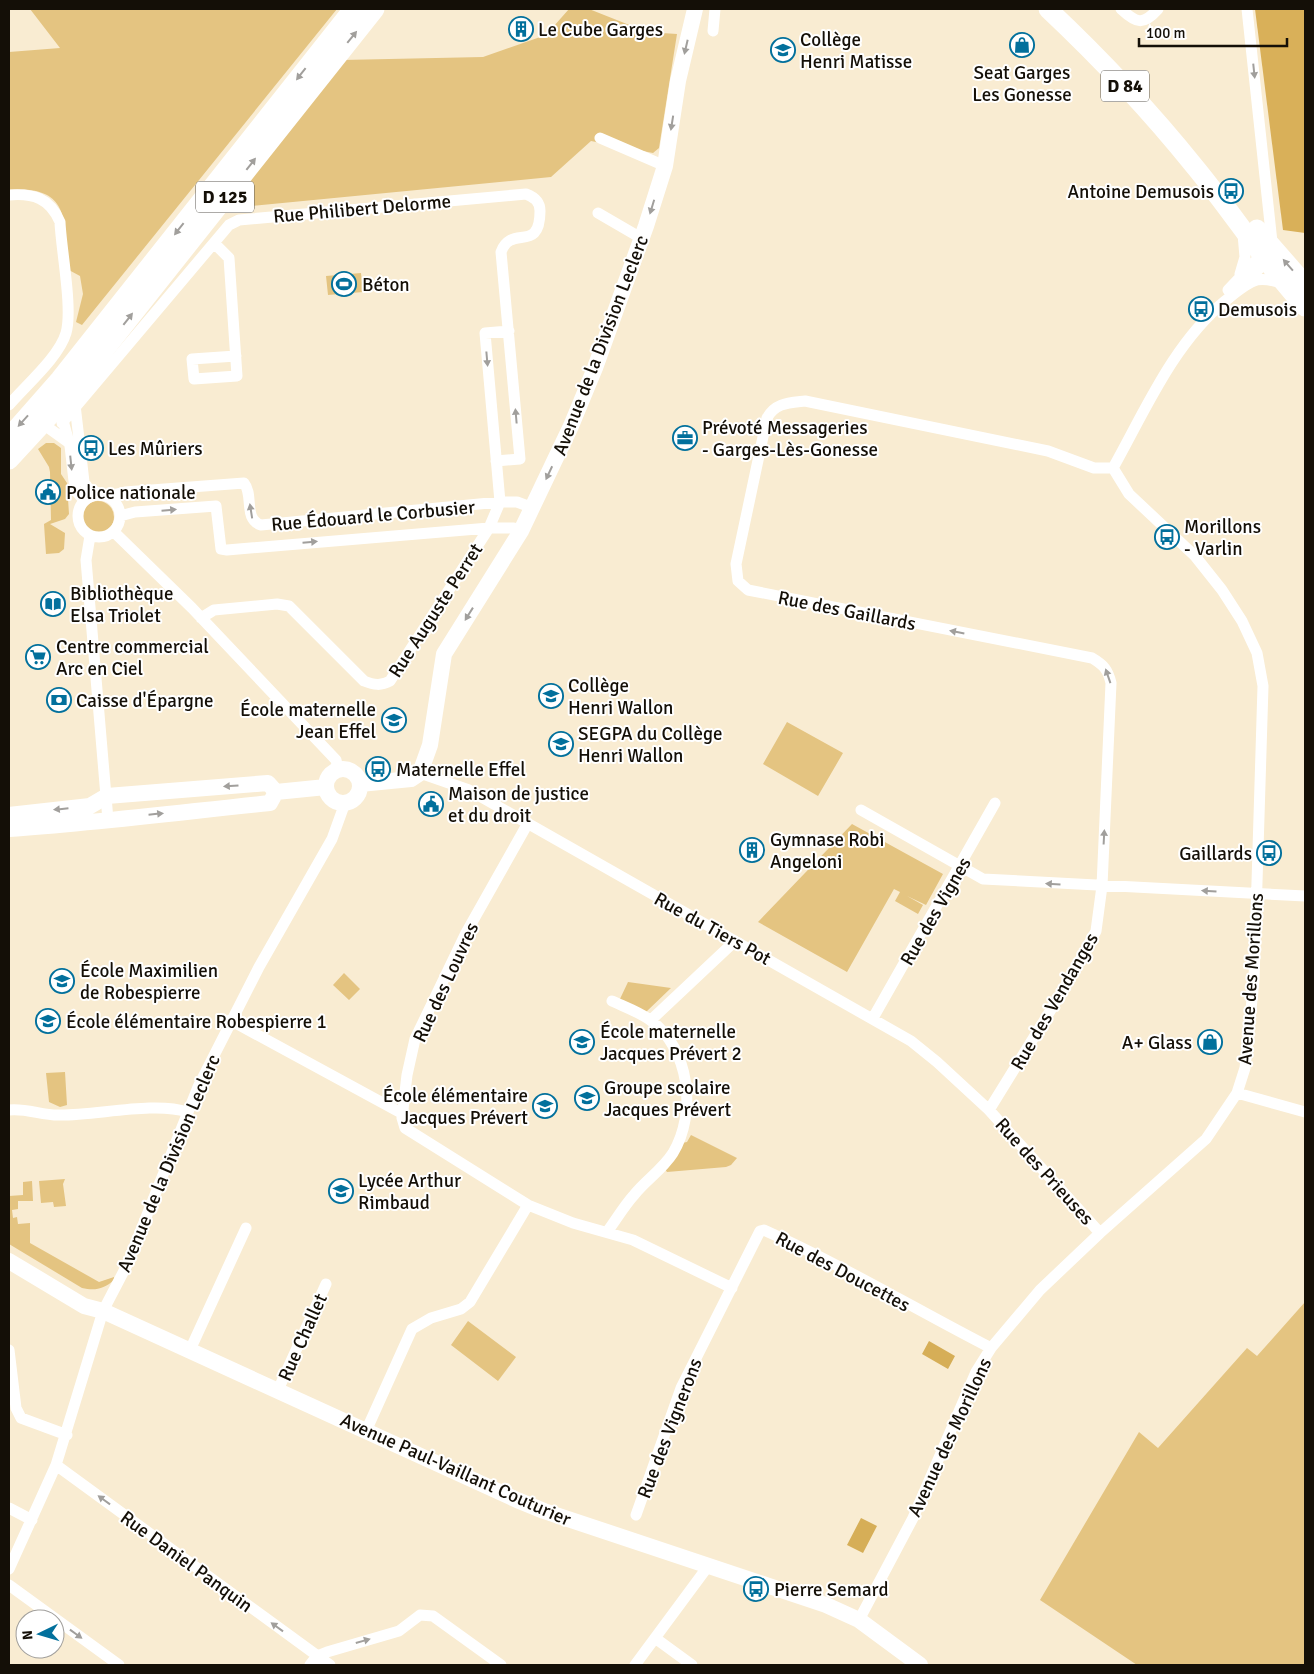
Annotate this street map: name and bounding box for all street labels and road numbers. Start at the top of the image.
road number: D 84 [1101,70,1149,102]
road number: D 125 [196,182,254,212]
street label: Rue Philibert Delorme [272,189,452,229]
street label: Avenue de la Division Leclerc [548,232,654,459]
street label: Rue Édouard le Corbusier [270,495,476,537]
street label: Rue Auguste Perret [383,539,488,682]
street label: Rue des Gaillards [776,586,918,636]
street label: Rue des Vignes [895,853,977,970]
street label: Rue du Tiers Pot [650,887,775,971]
street label: Avenue des Morillons [1233,892,1269,1066]
street label: Rue des Louvres [408,918,484,1046]
street label: Rue des Vendanges [1006,928,1104,1075]
street label: Avenue de la Division Leclerc [112,1051,226,1276]
street label: Rue des Prieuses [990,1113,1099,1230]
street label: Rue des Doucettes [771,1226,914,1317]
street label: Rue Challet [273,1290,333,1385]
street label: Avenue des Morillons [903,1354,997,1521]
street label: Rue des Vignerons [632,1355,708,1502]
street label: Avenue Paul-Vaillant Couturier [337,1408,575,1532]
street label: Rue Daniel Panquin [116,1506,257,1618]

